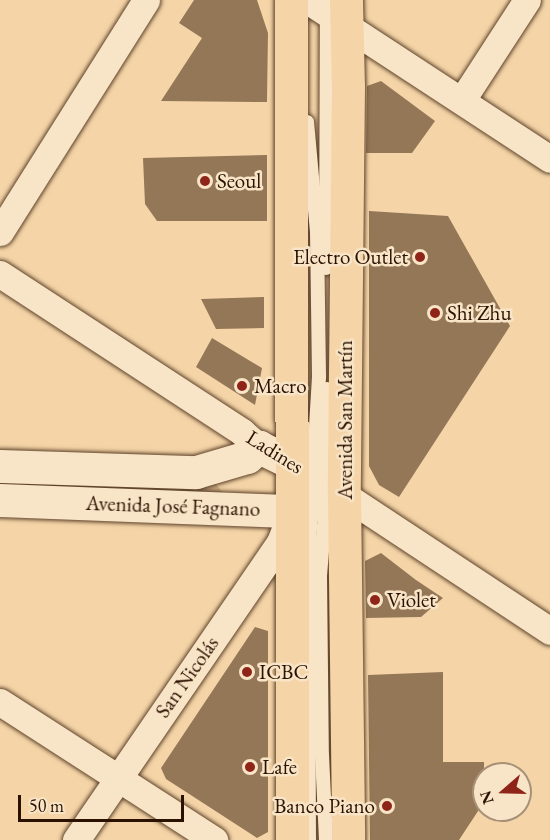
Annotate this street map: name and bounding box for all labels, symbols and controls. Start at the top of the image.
place label: Seoul [217,168,261,194]
marker: Seoul [198,174,212,188]
place label: Electro Outlet [293,244,408,270]
marker: Electro Outlet [413,250,427,264]
place label: Shi Zhu [447,300,511,326]
marker: Shi Zhu [428,306,442,320]
street label: Avenida San Martín [332,340,358,500]
place label: Macro [254,373,307,399]
marker: Macro [235,379,249,393]
street label: Ladines [242,425,308,479]
street label: Avenida José Fagnano [85,490,261,522]
place label: Violet [387,587,436,613]
marker: Violet [368,593,382,607]
street label: San Nicolás [150,631,224,723]
place label: ICBC [259,659,308,685]
marker: ICBC [240,665,254,679]
place label: Lafe [262,754,297,780]
marker: Lafe [243,760,257,774]
north arrow [472,762,532,822]
scale bar [21,783,188,821]
text: N [474,788,499,807]
place label: Banco Piano [274,793,375,819]
text: 50 m [29,794,64,817]
marker: Banco Piano [380,799,394,813]

